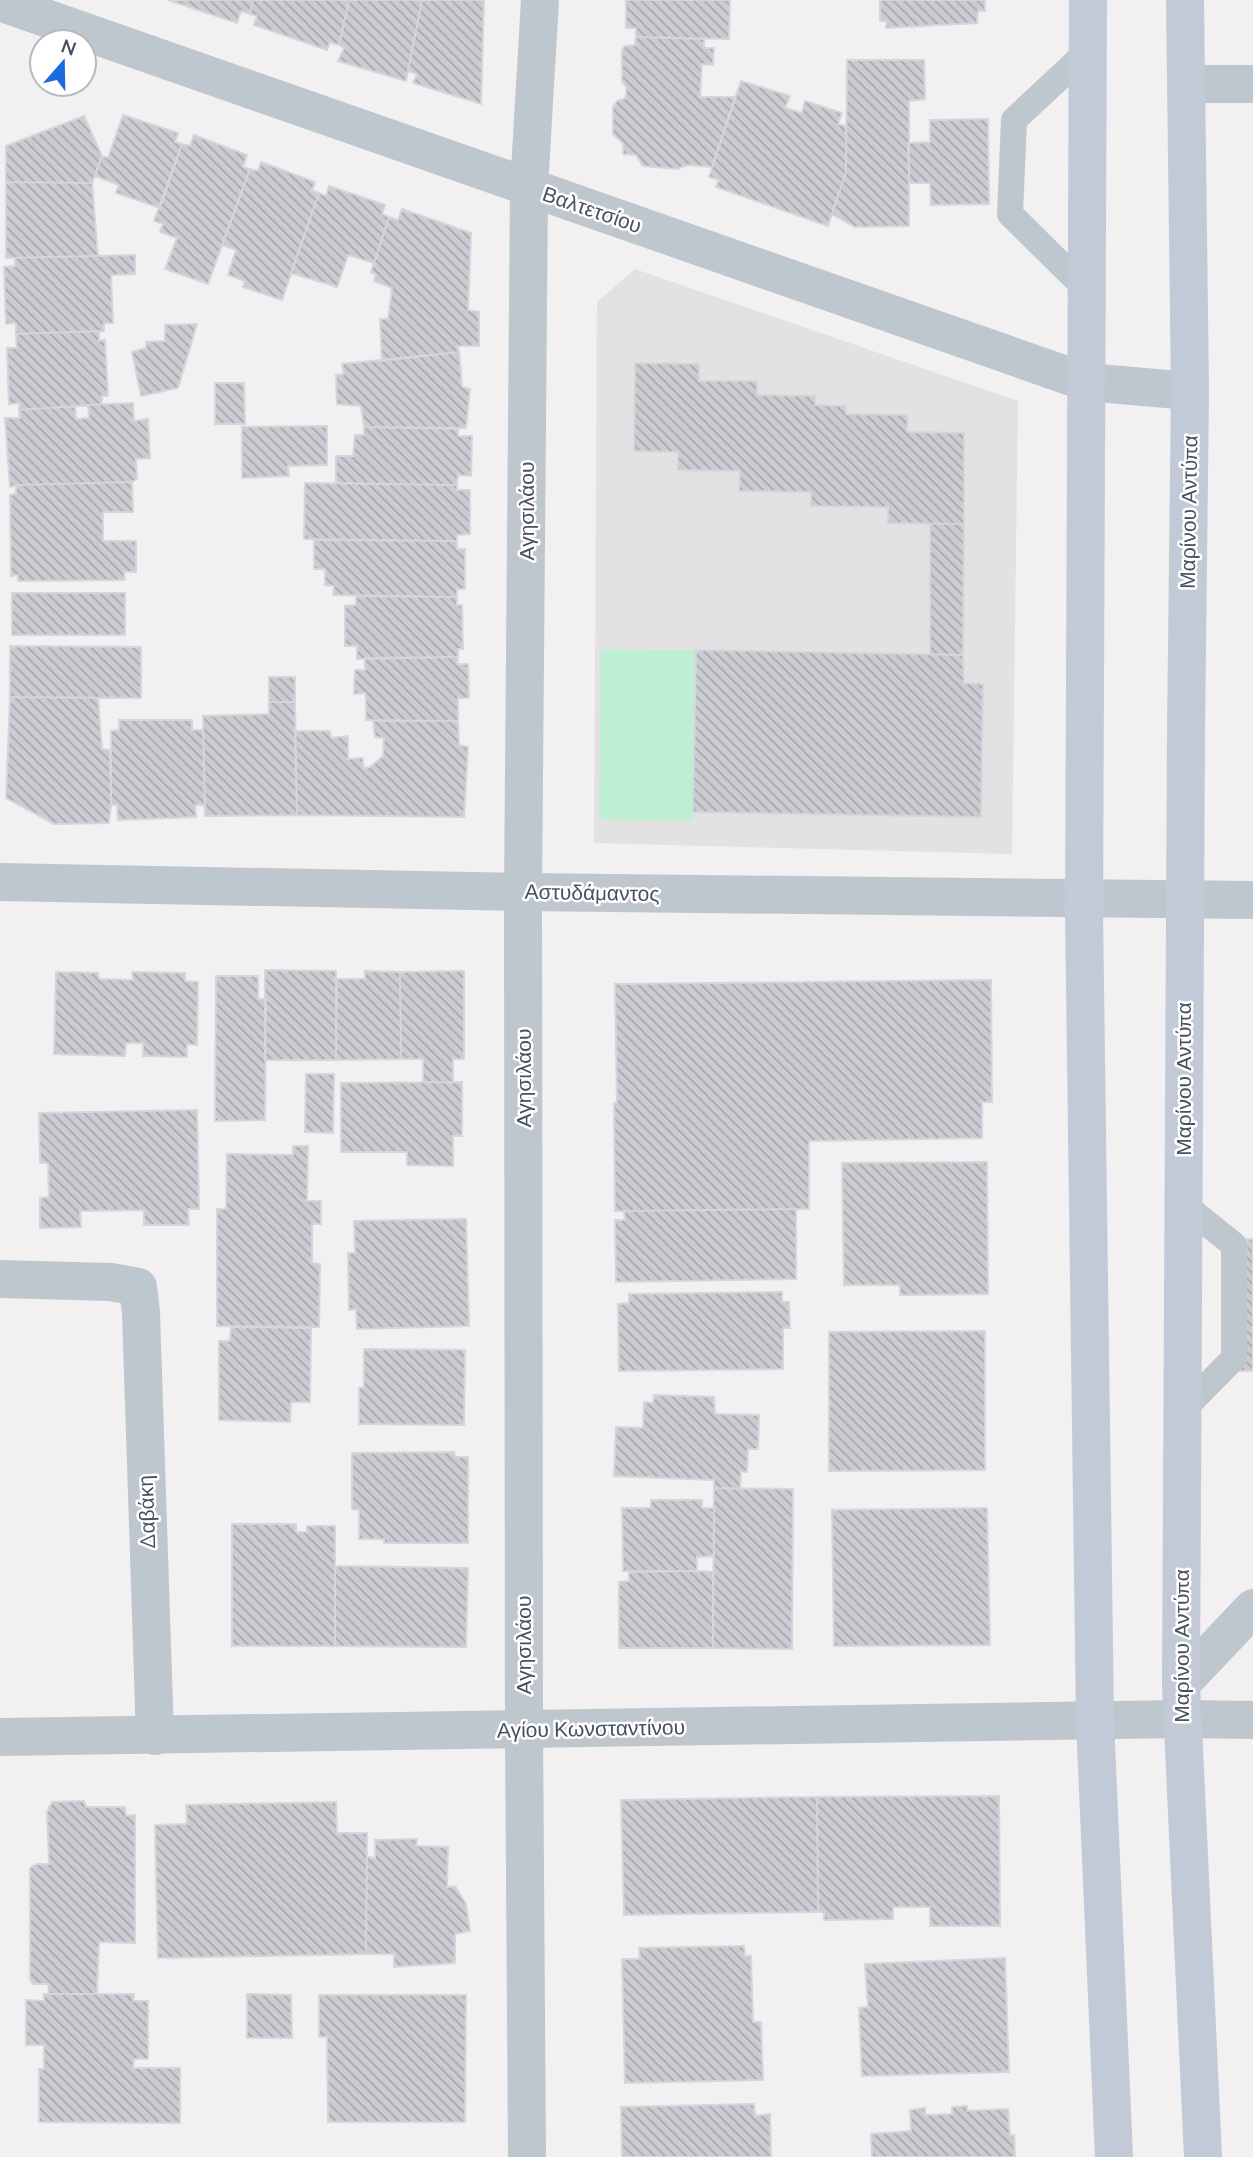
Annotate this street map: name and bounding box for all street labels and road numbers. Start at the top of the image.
street label: Βαλτετσίου [539,180,645,240]
street label: Μαρίνου Αντύπα [1174,435,1204,589]
street label: Αγησιλάου [513,462,541,560]
street label: Αστυδάμαντος [524,878,660,908]
street label: Μαρίνου Αντύπα [1170,1002,1198,1156]
street label: Αγησιλάου [510,1029,538,1127]
street label: Δαβάκη [132,1475,162,1549]
street label: Μαρίνου Αντύπα [1168,1569,1196,1723]
street label: Αγησιλάου [510,1596,538,1694]
street label: Αγίου Κωνσταντίνου [497,1713,685,1745]

